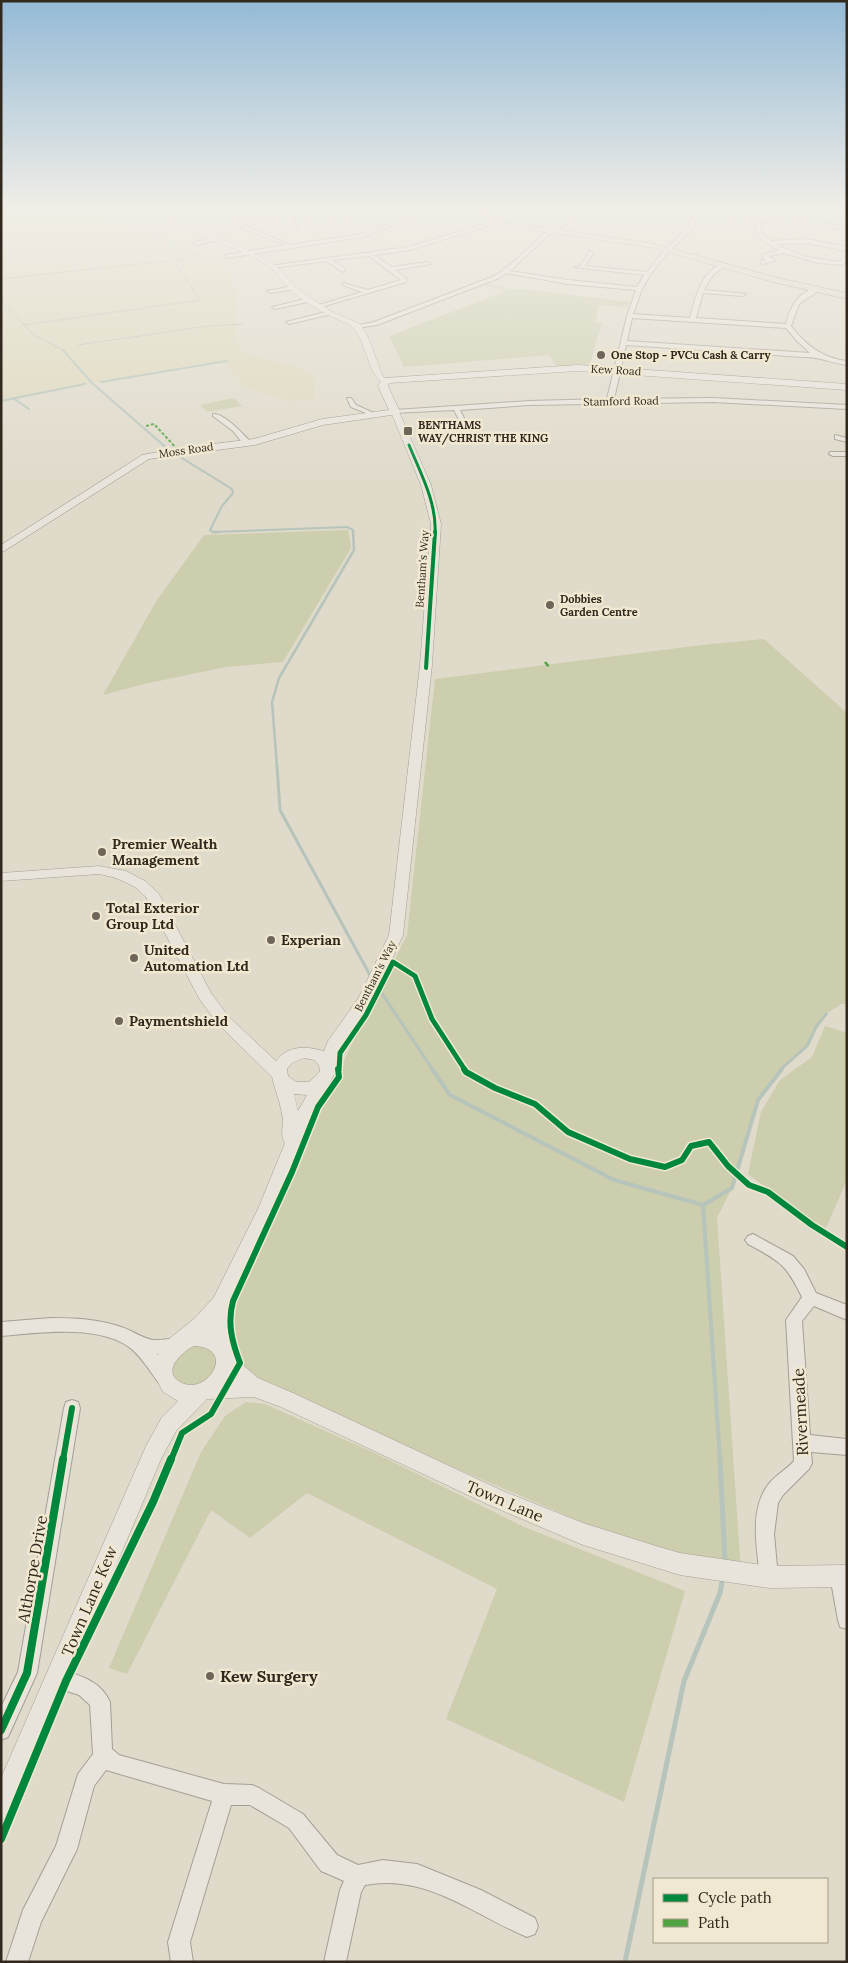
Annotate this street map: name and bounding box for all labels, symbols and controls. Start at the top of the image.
place label: One Stop - PVCu Cash & Carry [611,348,772,362]
marker: One Stop - PVCu Cash & Carry [595,349,607,361]
street label: Kew Road [590,362,642,378]
street label: Stamford Road [583,393,659,409]
place label: BENTHAMS WAY/CHRIST THE KING [418,418,549,446]
marker: BENTHAMS WAY/CHRIST THE KING [402,425,414,437]
street label: Moss Road [158,439,215,461]
street label: Bentham's Way [412,530,432,608]
place label: Dobbies Garden Centre [560,592,638,619]
marker: Dobbies Garden Centre [544,599,556,611]
place label: Premier Wealth Management [112,835,218,869]
marker: Premier Wealth Management [96,846,108,858]
place label: Total Exterior Group Ltd [106,899,199,933]
marker: Total Exterior Group Ltd [90,910,102,922]
place label: Experian [281,931,341,949]
marker: Experian [265,934,277,946]
street label: Bentham's Way [351,938,399,1014]
place label: United Automation Ltd [144,941,249,975]
marker: United Automation Ltd [128,952,140,964]
place label: Paymentshield [129,1012,228,1030]
marker: Paymentshield [113,1015,125,1027]
street label: Rivermeade [788,1367,812,1456]
street label: Town Lane [464,1476,547,1526]
street label: Althorpe Drive [13,1513,51,1625]
street label: Town Lane Kew [57,1543,121,1659]
place label: Kew Surgery [220,1666,318,1686]
marker: Kew Surgery [204,1670,216,1682]
legend [653,1878,828,1943]
text: Cycle path [698,1888,772,1907]
text: Path [698,1913,729,1932]

